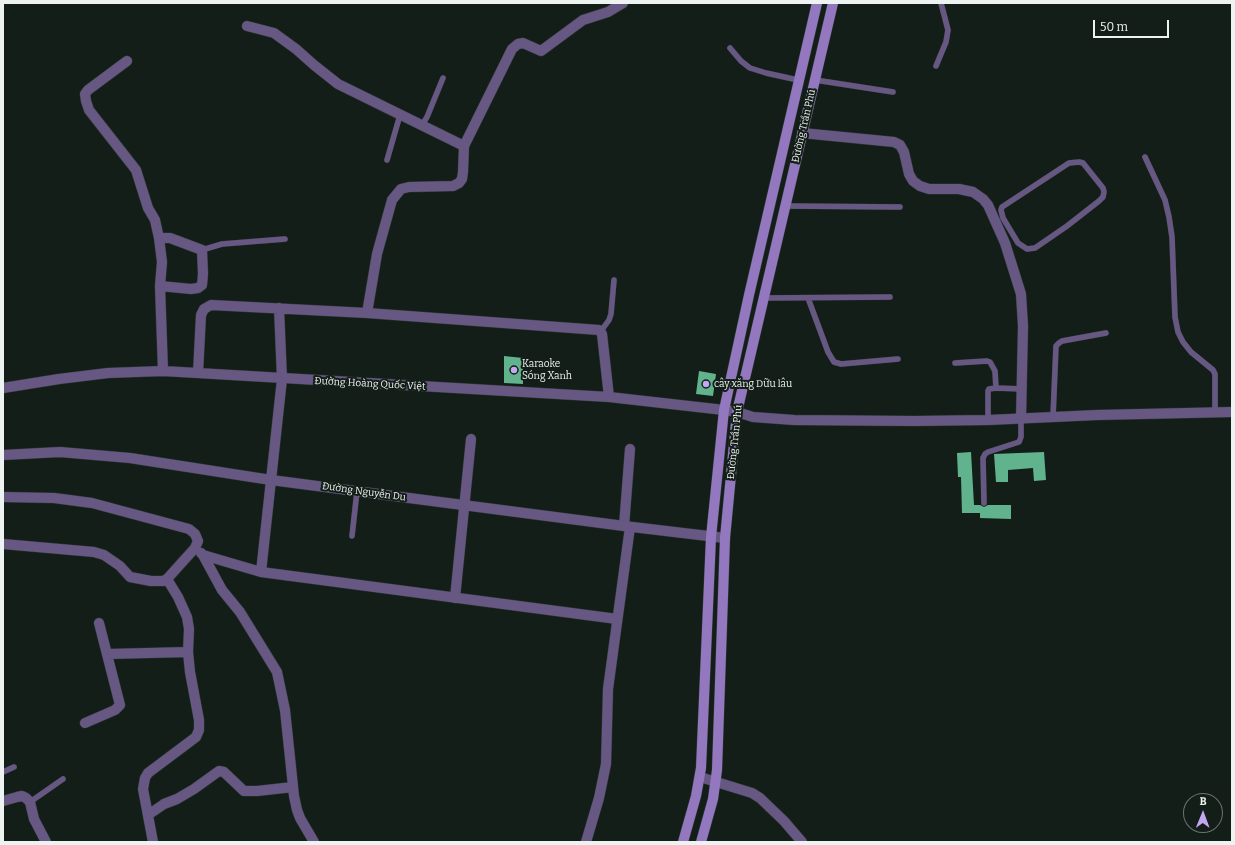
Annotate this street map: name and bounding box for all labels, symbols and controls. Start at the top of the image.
scale bar [1095,12,1171,38]
text: 50 m [1100,20,1128,34]
street label: Đường Trần Phú [790,88,818,164]
place label: Karaoke Sóng Xanh [522,358,572,382]
marker: Karaoke Sóng Xanh [509,365,519,375]
street label: Đường Hoàng Quốc Việt [314,375,426,393]
place label: cây xăng Dữu lâu [714,378,792,390]
marker: cây xăng Dữu lâu [701,379,711,389]
street label: Đường Trần Phú [725,404,745,480]
street label: Đường Nguyễn Du [321,480,407,504]
north arrow [1183,793,1223,833]
text: B [1200,795,1207,808]

